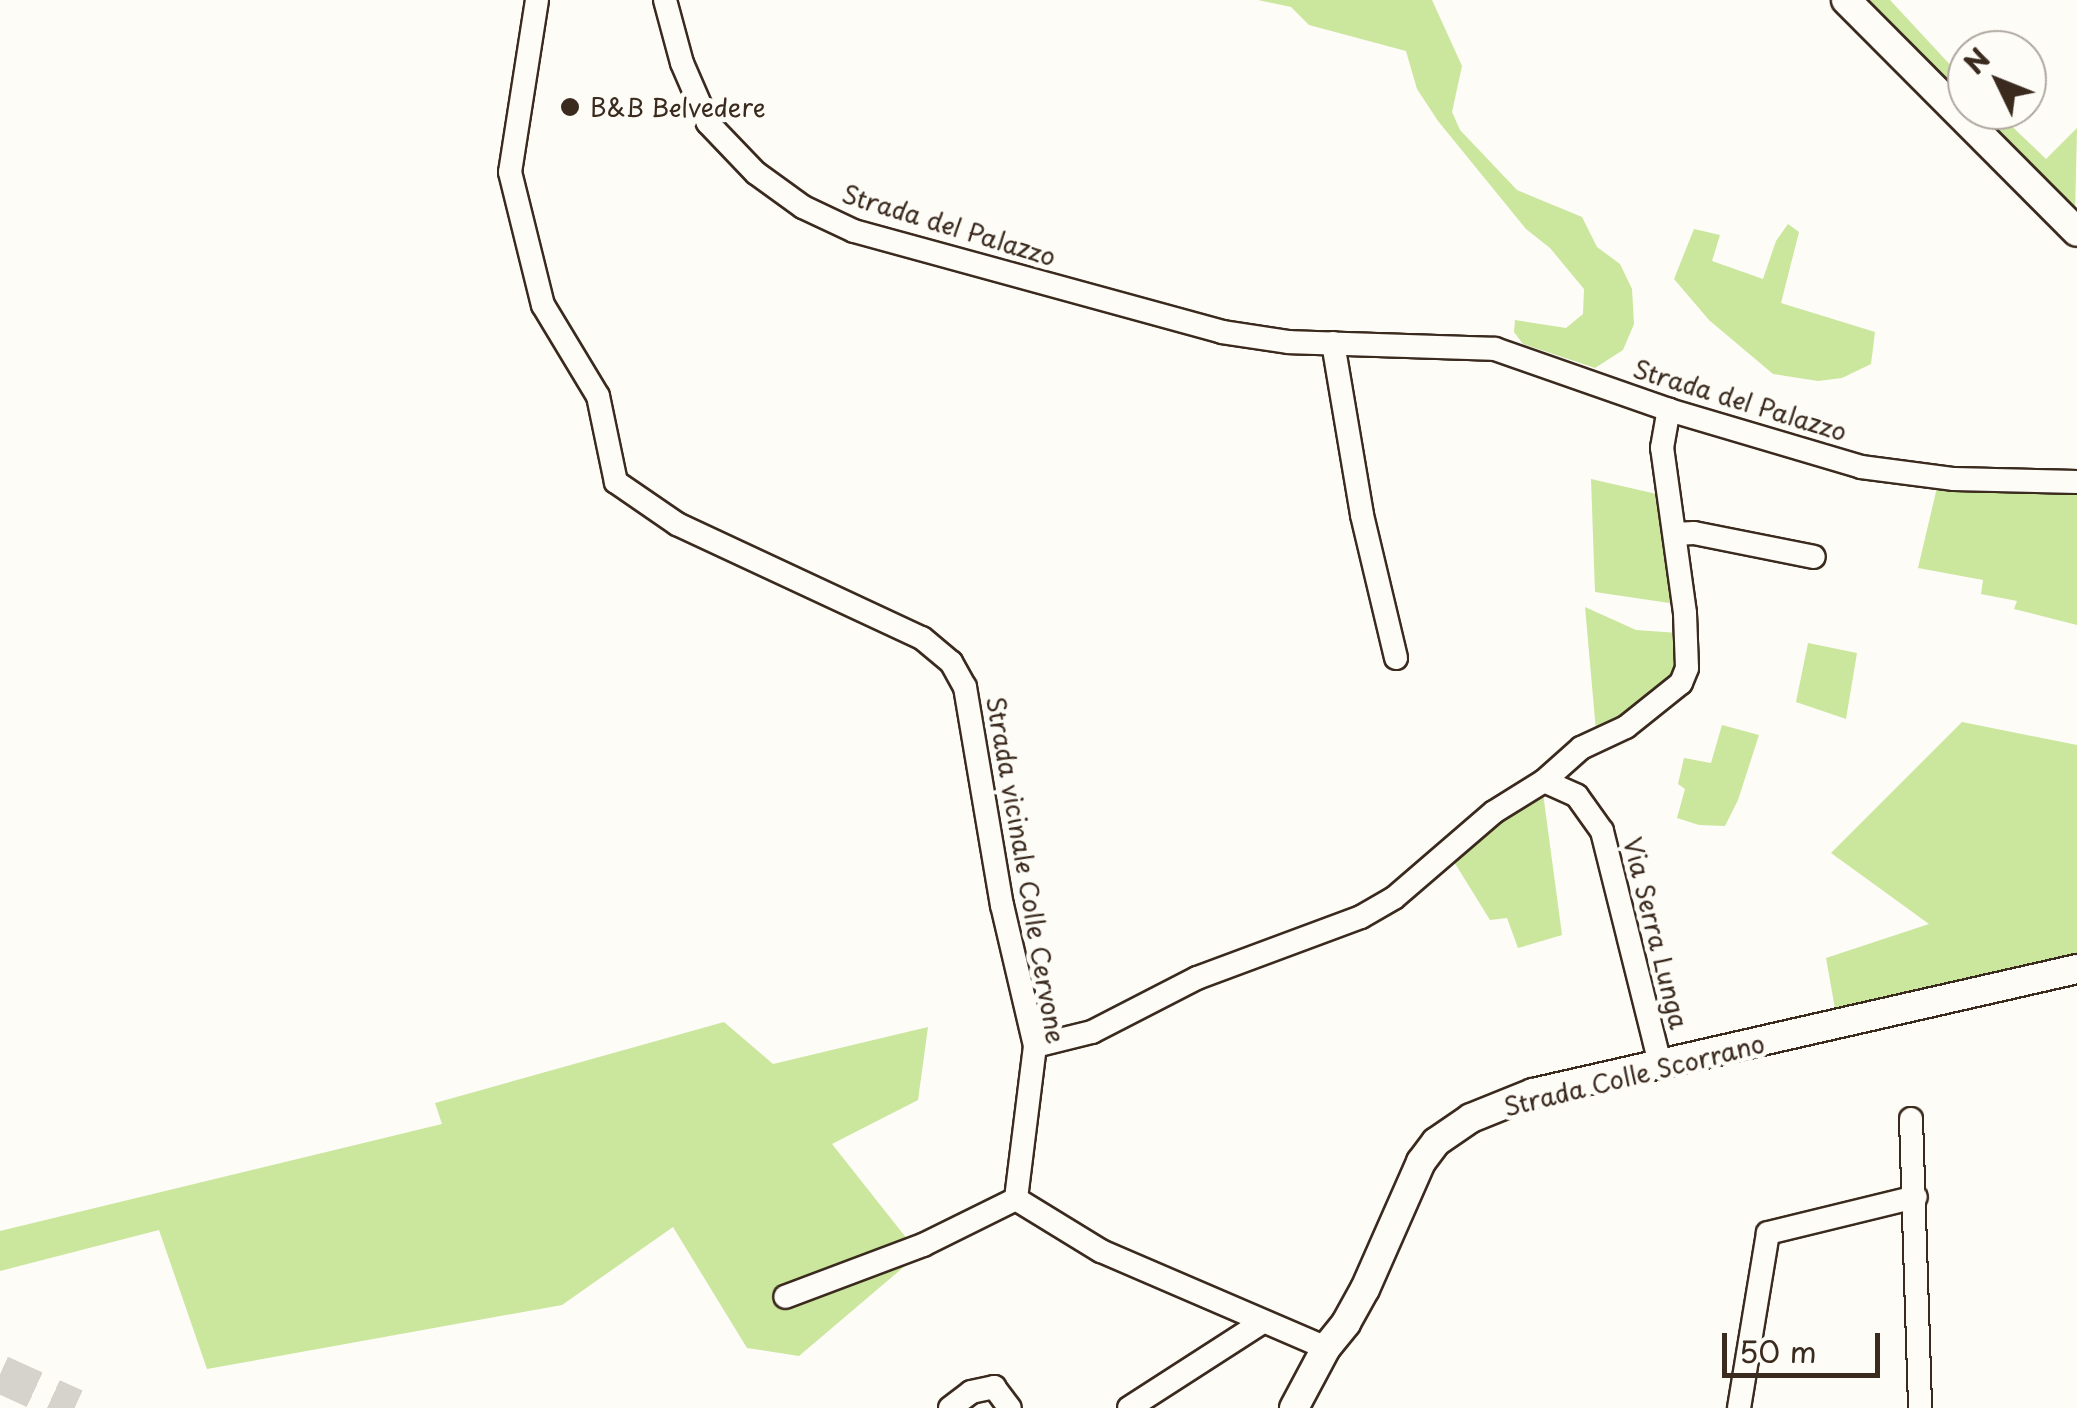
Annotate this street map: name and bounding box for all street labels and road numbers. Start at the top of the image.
street label: Strada del Palazzo [838,178,1060,272]
street label: Strada del Palazzo [1629,353,1851,447]
street label: Strada vicinale Colle Cervone [980,692,1072,1048]
street label: Via Serra Lunga [1618,835,1694,1031]
street label: Strada Colle Scorrano [1501,1028,1767,1122]

